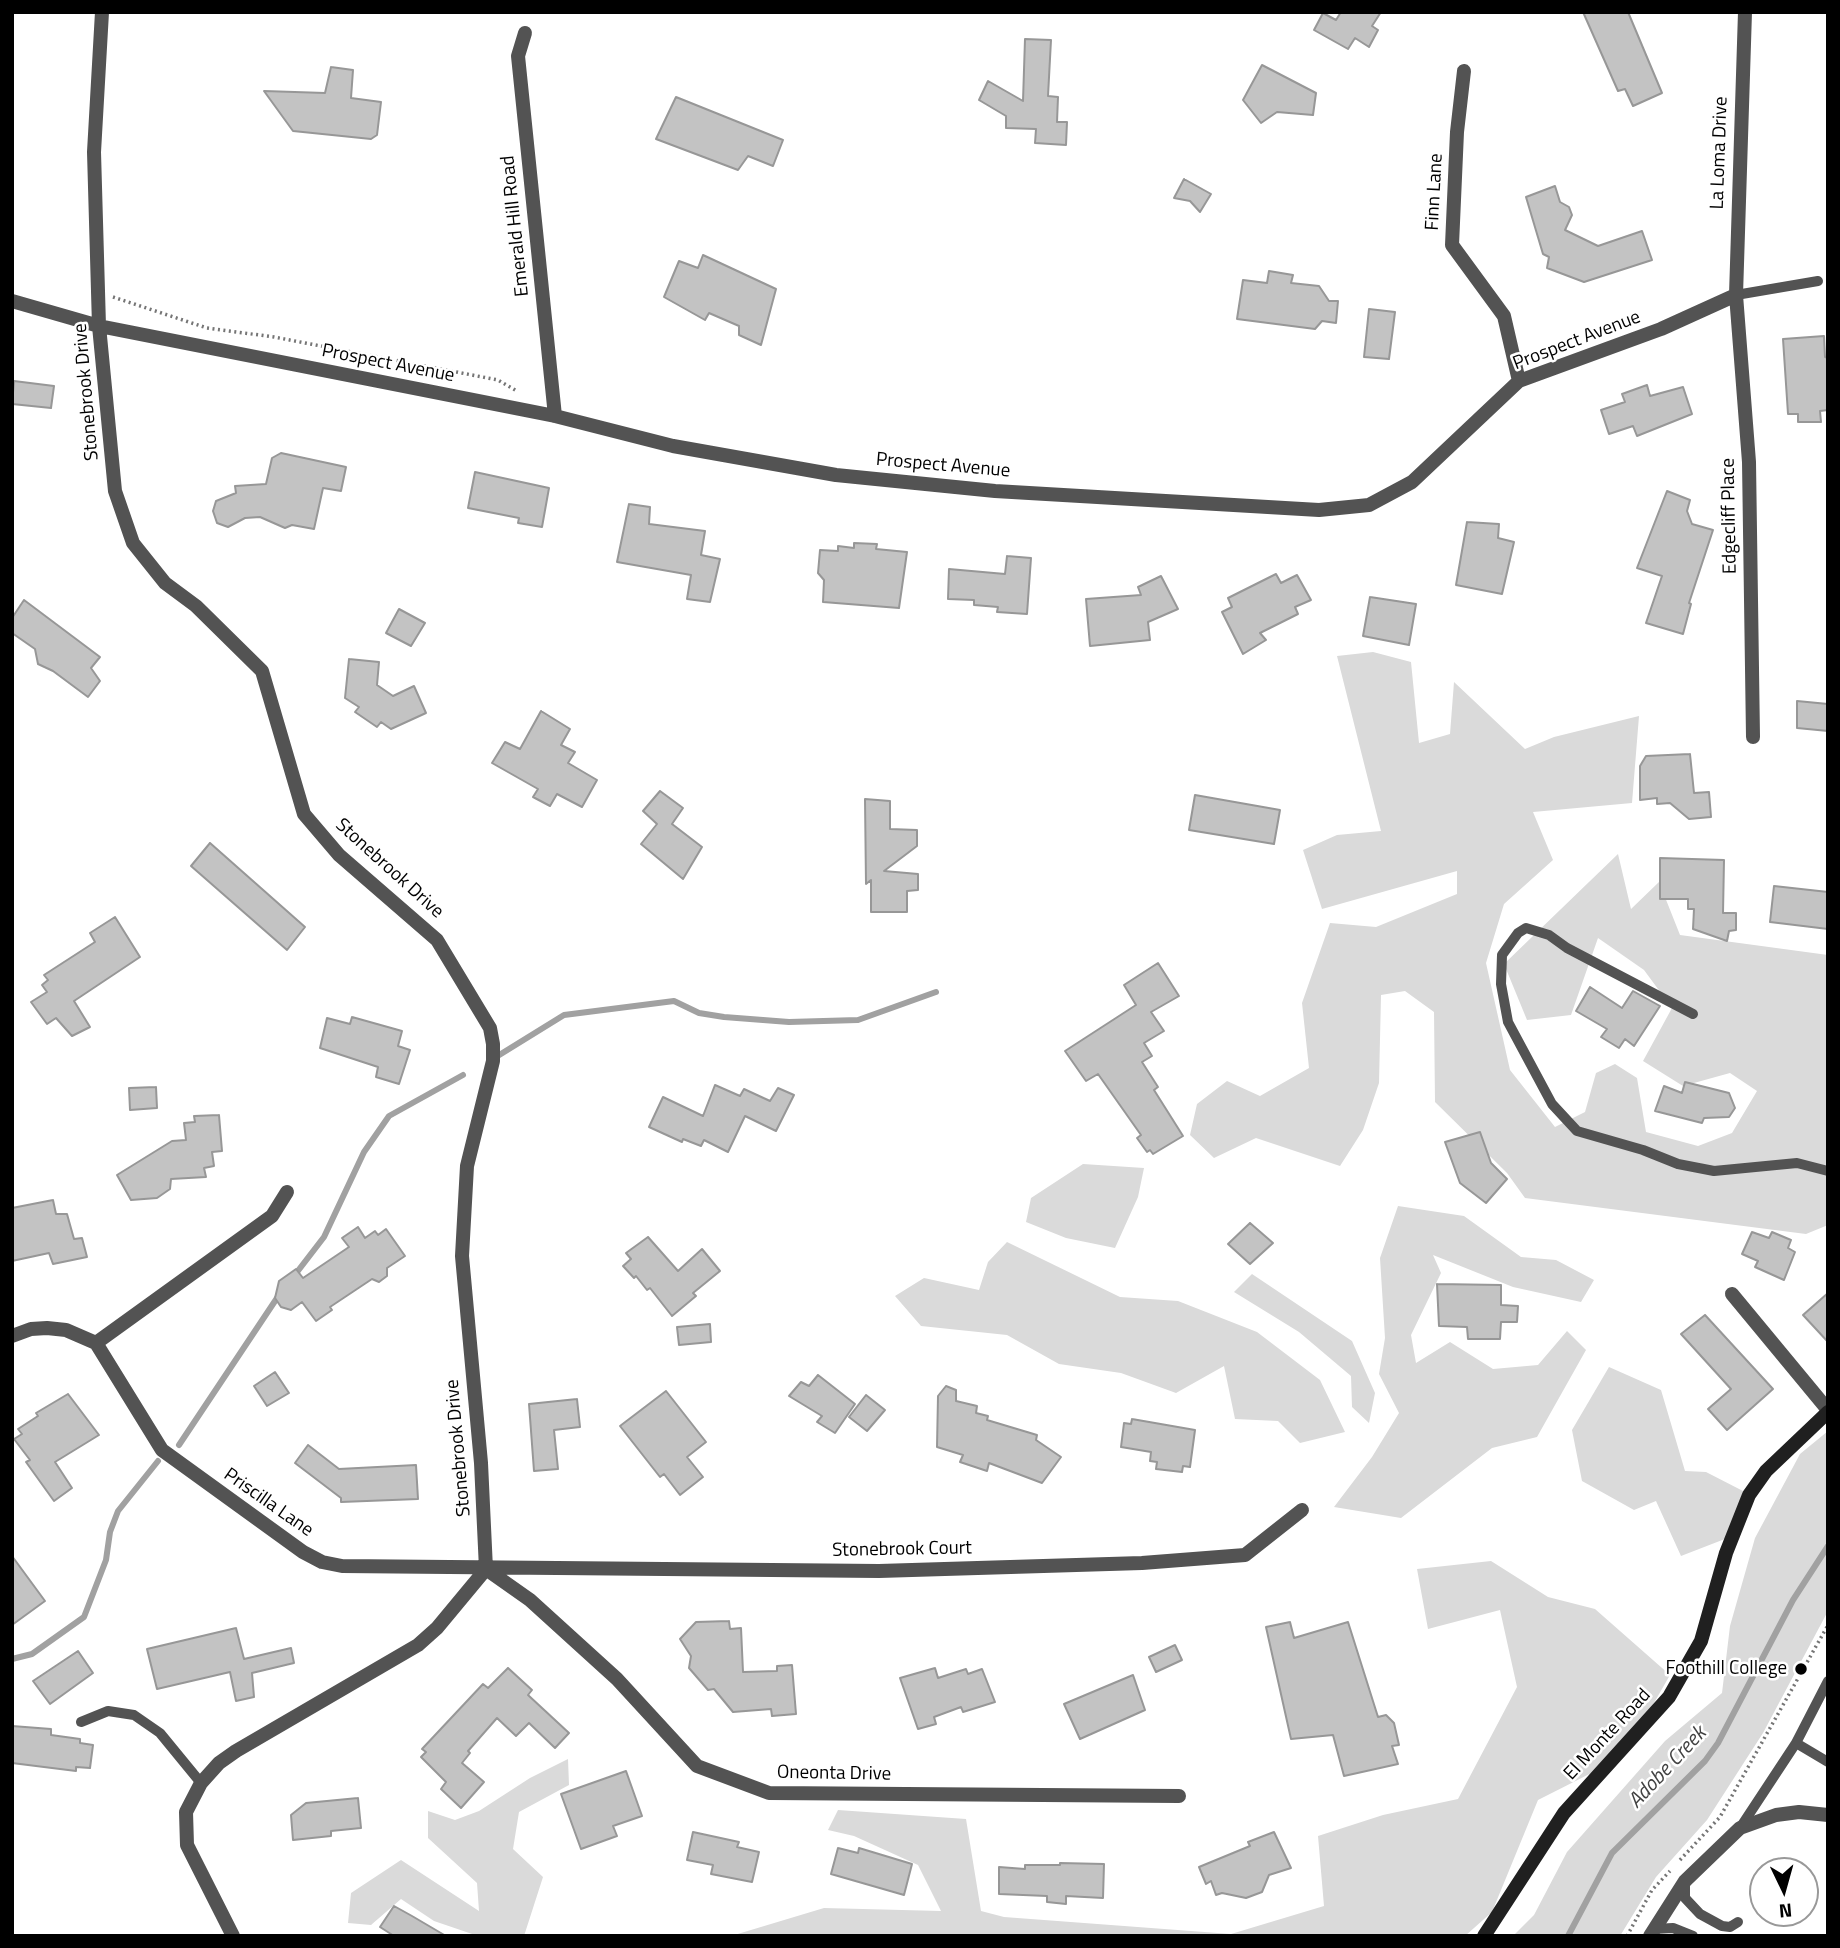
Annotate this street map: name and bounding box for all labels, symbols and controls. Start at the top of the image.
street label: La Loma Drive [1707,96,1733,210]
street label: Finn Lane [1422,153,1448,231]
street label: Emerald Hill Road [497,154,535,298]
street label: Prospect Avenue [1510,306,1644,376]
street label: Stonebrook Drive [70,322,104,462]
street label: Prospect Avenue [320,340,456,388]
street label: Prospect Avenue [875,449,1011,483]
street label: Edgecliff Place [1718,458,1742,574]
street label: Stonebrook Drive [330,814,448,924]
street label: Stonebrook Drive [442,1378,476,1518]
street label: Priscilla Lane [219,1464,317,1542]
street label: Stonebrook Court [832,1537,972,1563]
place label: Foothill College [1665,1658,1787,1680]
marker: Foothill College [1793,1661,1809,1677]
street label: El Monte Road [1560,1685,1656,1785]
water label: Adobe Creek [1624,1722,1712,1814]
street label: Oneonta Drive [777,1762,891,1786]
north arrow [1749,1857,1819,1927]
text: N [1778,1896,1794,1926]

